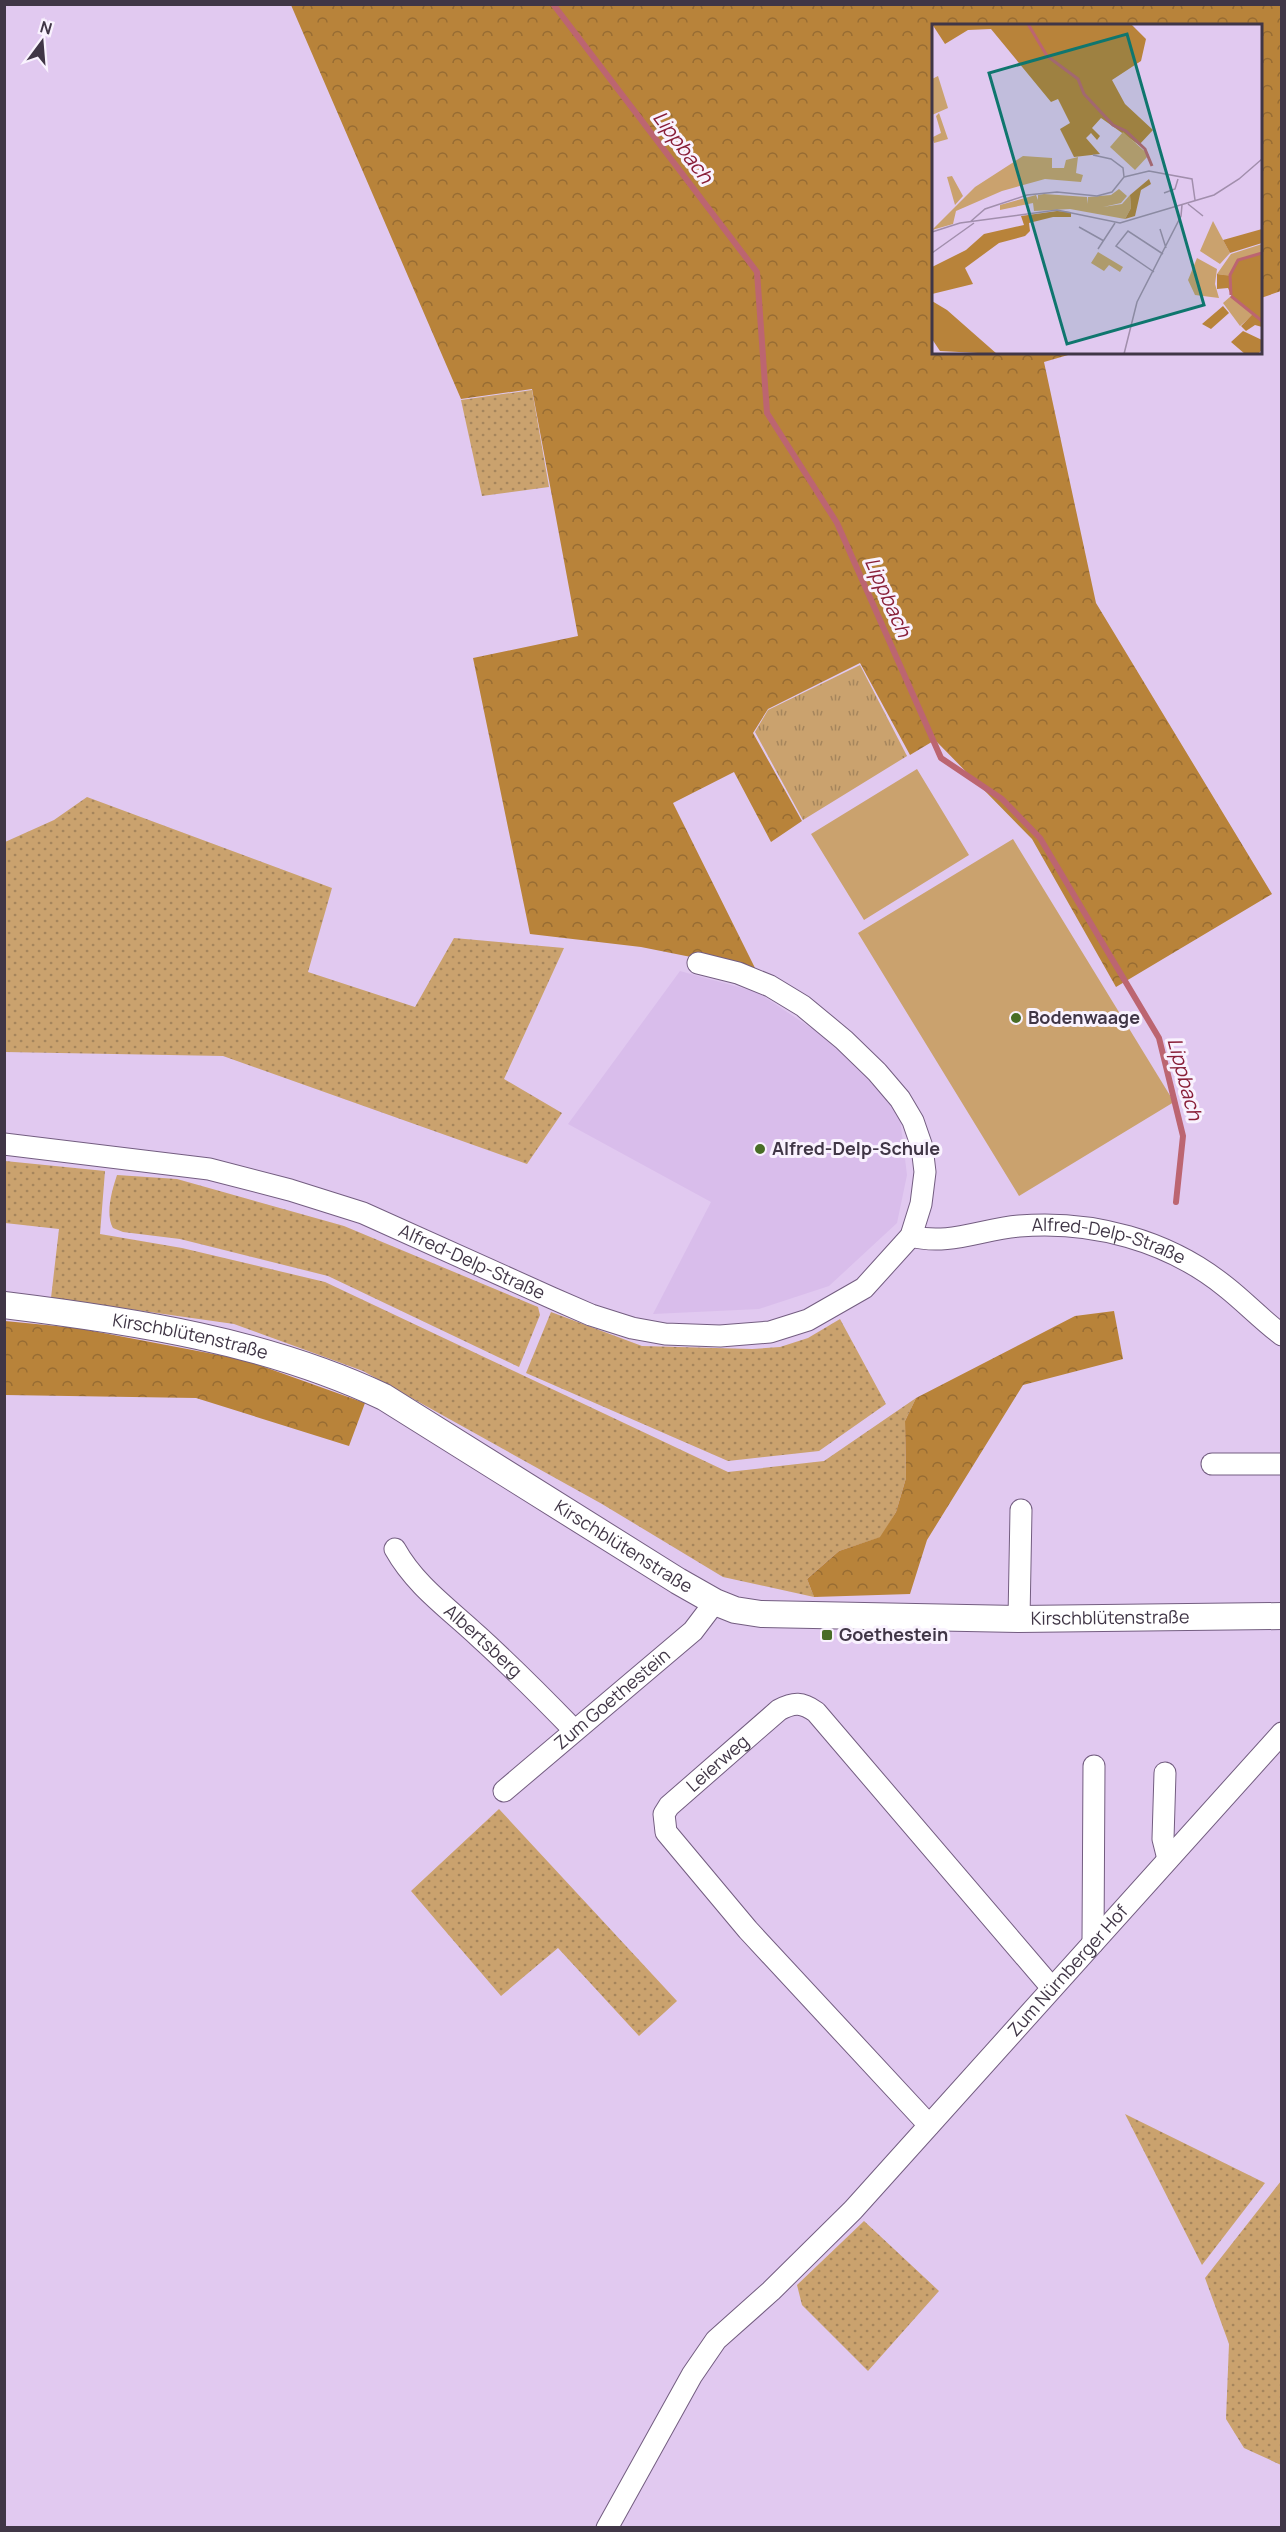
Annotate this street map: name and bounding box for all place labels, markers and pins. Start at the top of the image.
place label: Bodenwaage [1028,1005,1140,1029]
marker: Bodenwaage [1009,1011,1023,1025]
place label: Alfred-Delp-Schule [772,1136,940,1160]
marker: Alfred-Delp-Schule [753,1142,767,1156]
place label: Goethestein [839,1622,948,1646]
marker: Goethestein [820,1628,834,1642]

